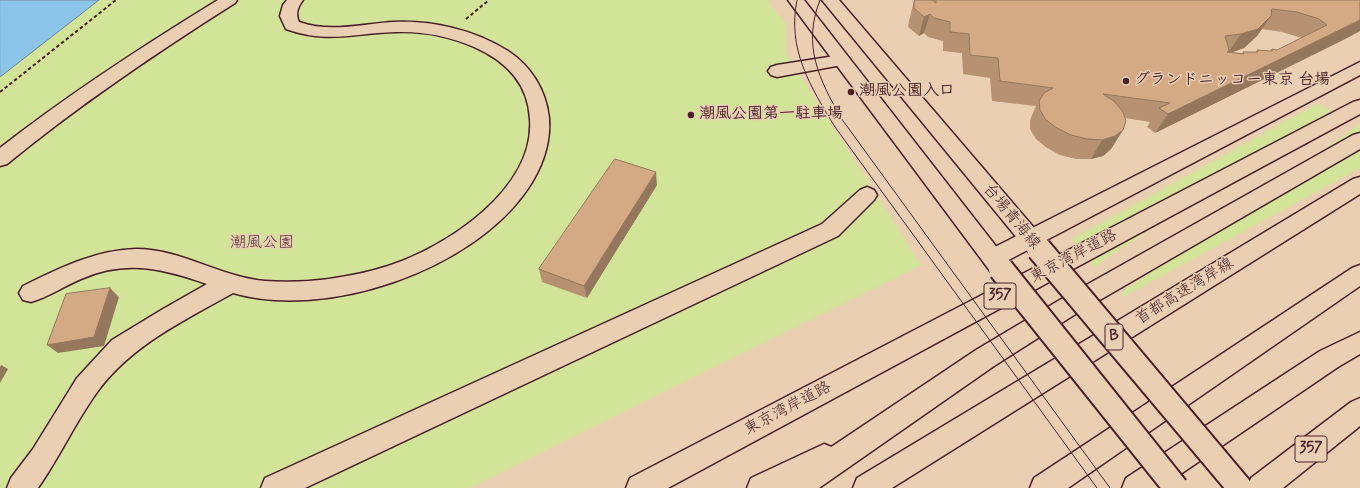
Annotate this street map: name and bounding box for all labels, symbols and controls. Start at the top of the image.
place label: グランドニッコー東京 台場 [1134,71,1330,91]
marker: グランドニッコー東京 台場 [1121,76,1131,86]
place label: 潮風公園入口 [859,82,955,102]
marker: 潮風公園入口 [846,87,856,97]
place label: 潮風公園第一駐車場 [699,105,843,125]
marker: 潮風公園第一駐車場 [686,110,696,120]
street label: 台場青海線 [978,180,1044,254]
street label: 東京湾岸道路 [1027,226,1121,288]
park label: 潮風公園 [230,234,294,254]
street label: 首都高速湾岸線 [1132,254,1238,330]
road number: 357 [984,283,1016,309]
road number: B [1105,324,1123,350]
street label: 東京湾岸道路 [741,378,835,440]
road number: 357 [1295,436,1327,462]

